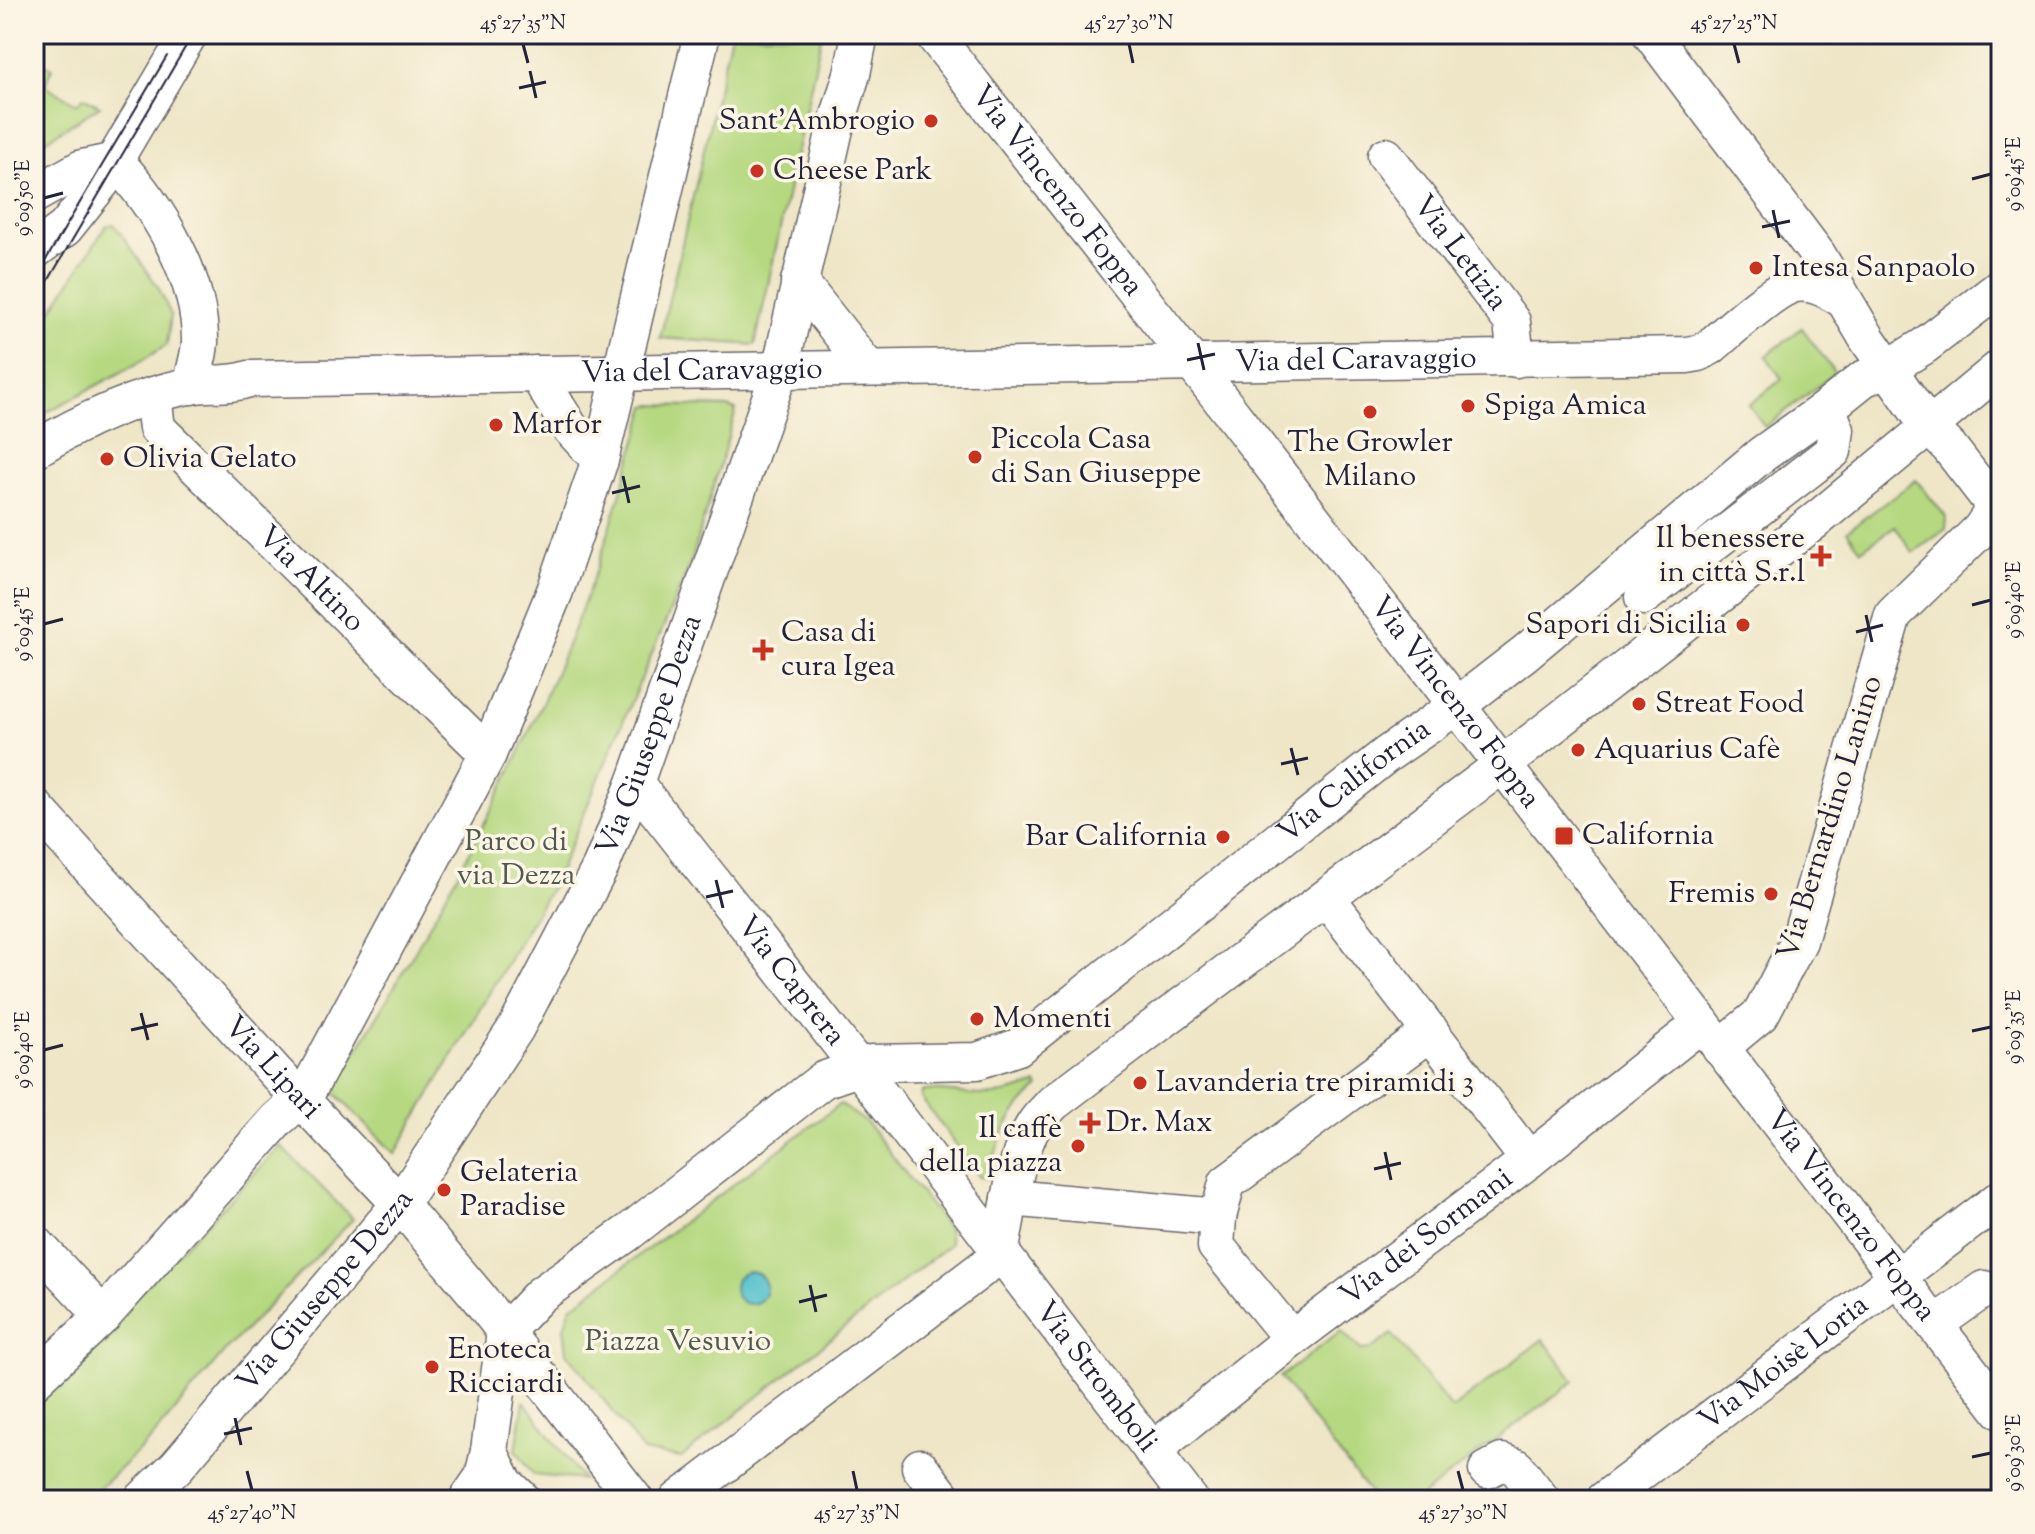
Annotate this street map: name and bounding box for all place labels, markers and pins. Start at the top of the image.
place label: Sant'Ambrogio [719,100,915,143]
marker: Sant'Ambrogio [922,112,940,130]
place label: Cheese Park [773,150,932,193]
marker: Cheese Park [748,162,766,180]
place label: Intesa Sanpaolo [1772,247,1975,290]
marker: Intesa Sanpaolo [1747,259,1765,277]
place label: Spiga Amica [1484,385,1647,428]
marker: Spiga Amica [1459,397,1477,415]
marker: The Growler Milano [1361,403,1379,421]
place label: Marfor [512,404,602,447]
marker: Marfor [487,416,505,434]
place label: Piccola Casa di San Giuseppe [991,419,1201,496]
place label: The Growler Milano [1287,422,1453,499]
place label: Olivia Gelato [123,438,297,481]
marker: Piccola Casa di San Giuseppe [966,448,984,466]
marker: Olivia Gelato [98,450,116,468]
place label: Il benessere in città S.r.l [1656,518,1805,595]
marker: Il benessere in città S.r.l [1812,547,1830,565]
place label: Sapori di Sicilia [1525,604,1727,647]
place label: Casa di cura Igea [781,612,896,689]
marker: Sapori di Sicilia [1734,616,1752,634]
marker: Casa di cura Igea [752,639,774,661]
place label: Streat Food [1655,683,1805,726]
marker: Streat Food [1630,695,1648,713]
place label: Aquarius Cafè [1594,729,1780,772]
marker: Aquarius Cafè [1569,741,1587,759]
place label: California [1582,815,1714,858]
place label: Bar California [1025,816,1207,859]
marker: California [1553,825,1575,847]
marker: Bar California [1214,828,1232,846]
place label: Fremis [1668,873,1755,916]
marker: Fremis [1762,885,1780,903]
place label: Momenti [993,998,1111,1041]
marker: Momenti [968,1010,986,1028]
place label: Lavanderia tre piramidi 3 [1156,1062,1474,1105]
marker: Lavanderia tre piramidi 3 [1131,1074,1149,1092]
place label: Dr. Max [1106,1102,1213,1145]
place label: Il caffè della piazza [919,1108,1062,1185]
marker: Dr. Max [1081,1114,1099,1132]
marker: Il caffè della piazza [1069,1137,1087,1155]
place label: Gelateria Paradise [460,1152,578,1229]
marker: Gelateria Paradise [435,1181,453,1199]
place label: Enoteca Ricciardi [448,1329,564,1406]
marker: Enoteca Ricciardi [423,1358,441,1376]

